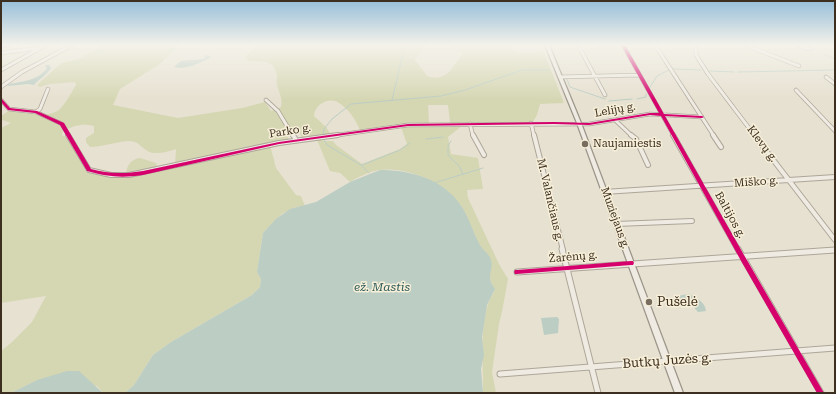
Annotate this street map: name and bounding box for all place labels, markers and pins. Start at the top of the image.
place label: Naujamiestis [593,137,661,151]
marker: Naujamiestis [580,139,590,149]
place label: Pušelė [657,294,698,310]
marker: Pušelė [644,297,654,307]

